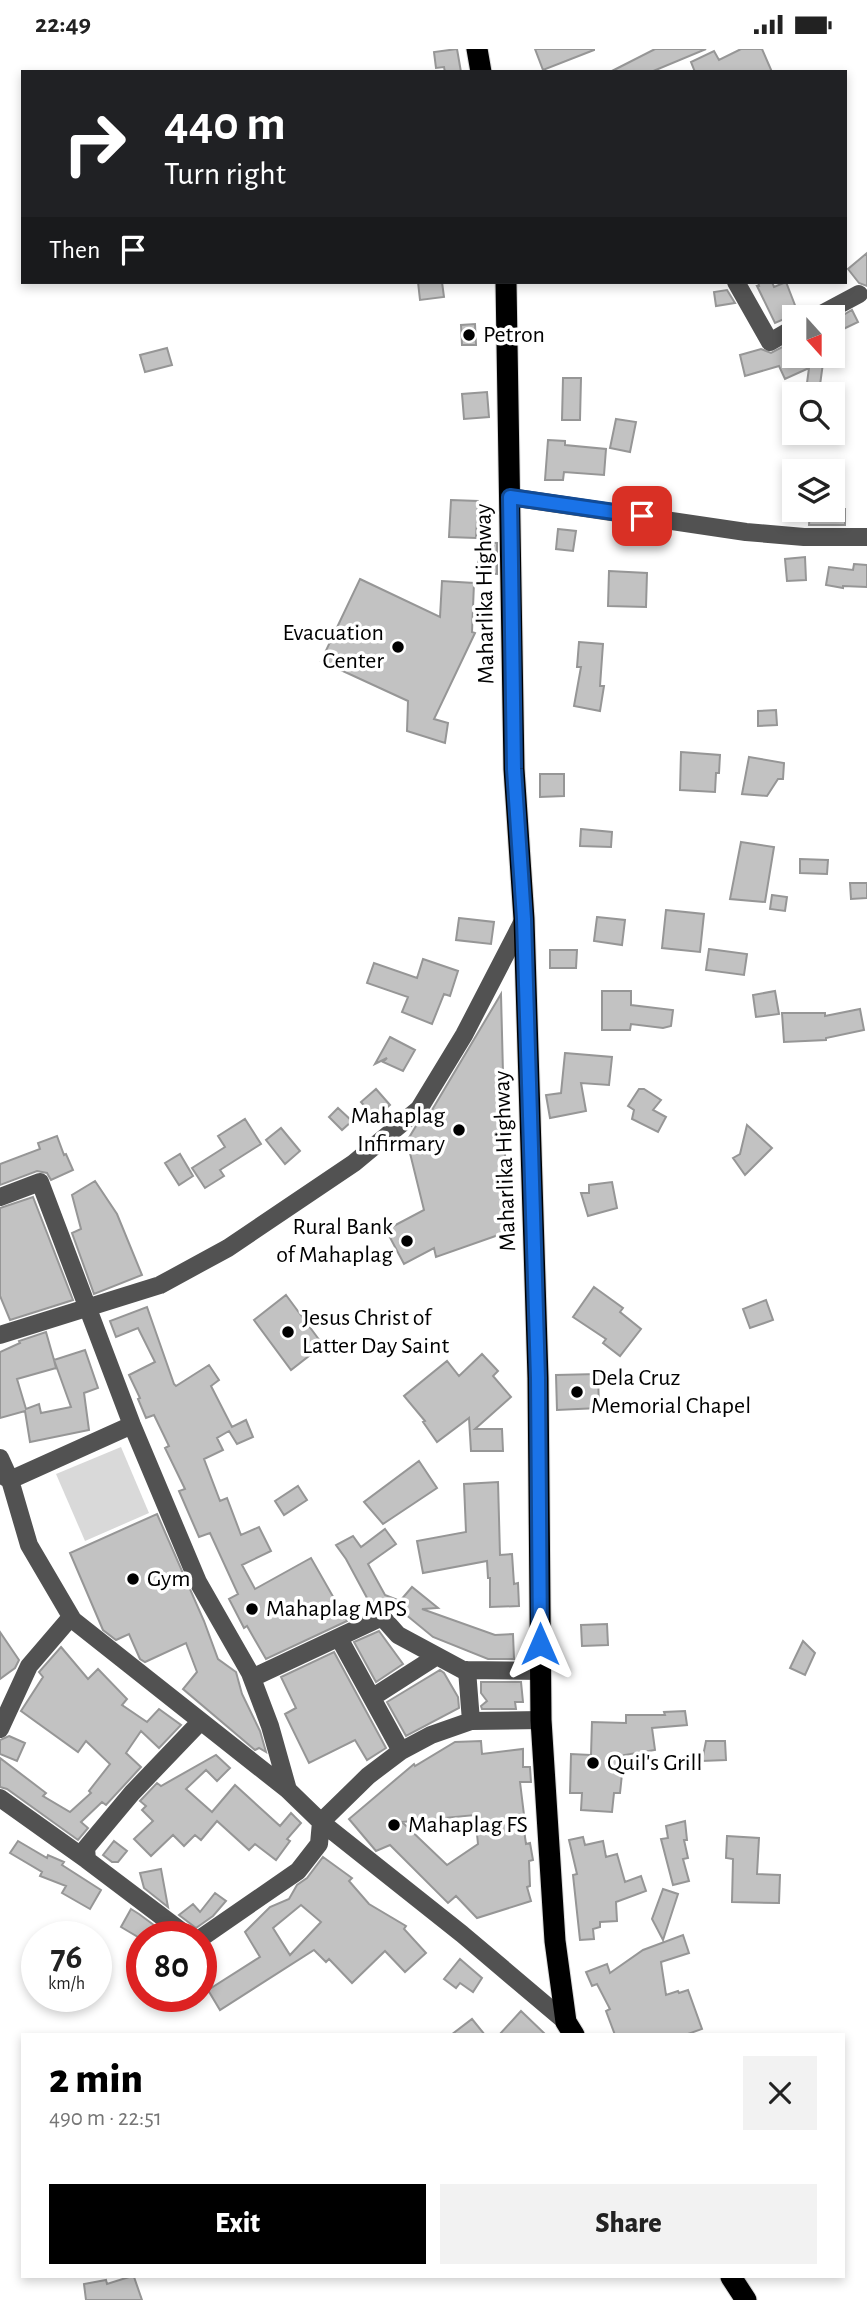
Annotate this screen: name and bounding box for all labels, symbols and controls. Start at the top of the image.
text: 22:49 [35,11,91,37]
icon: right [49,98,140,189]
text: 440 m [164,100,286,149]
text: Turn right [164,158,286,190]
icon: arrive [114,231,152,269]
text: Then [49,237,100,263]
north arrow [782,305,845,367]
map controls [782,305,845,522]
place label: Petron [483,323,545,347]
marker: Petron [461,327,477,343]
button: search [782,382,845,445]
button: layers [782,459,845,522]
pin [612,486,672,546]
icon: arrive [623,497,661,535]
street label: Maharlika Highway [471,503,499,685]
place label: Evacuation Center [282,621,384,673]
marker: Evacuation Center [390,639,406,655]
street label: Maharlika Highway [490,1070,520,1252]
place label: Mahaplag Infirmary [351,1104,445,1156]
marker: Mahaplag Infirmary [451,1122,467,1138]
place label: Rural Bank of Mahaplag [276,1215,393,1267]
marker: Rural Bank of Mahaplag [399,1233,415,1249]
place label: Jesus Christ of Latter Day Saint [302,1306,449,1358]
marker: Jesus Christ of Latter Day Saint [280,1324,296,1340]
place label: Dela Cruz Memorial Chapel [591,1366,751,1418]
marker: Dela Cruz Memorial Chapel [569,1384,585,1400]
place label: Gym [147,1567,190,1591]
marker: Gym [125,1571,141,1587]
place label: Mahaplag MPS [266,1597,407,1621]
marker: Mahaplag MPS [244,1601,260,1617]
position arrow [503,1607,577,1681]
place label: Quil's Grill [607,1751,702,1775]
marker: Quil's Grill [585,1755,601,1771]
place label: Mahaplag FS [408,1813,528,1837]
marker: Mahaplag FS [386,1817,402,1833]
speed limit sign: 80 [126,1921,217,2012]
text: 76 [50,1940,83,1975]
text: km/h [48,1975,85,1993]
button: close [743,2056,817,2130]
text: 2 min [49,2058,143,2100]
text: 490 m · 22:51 [49,2107,162,2130]
button: Exit [49,2184,426,2264]
button: Share [440,2184,817,2264]

